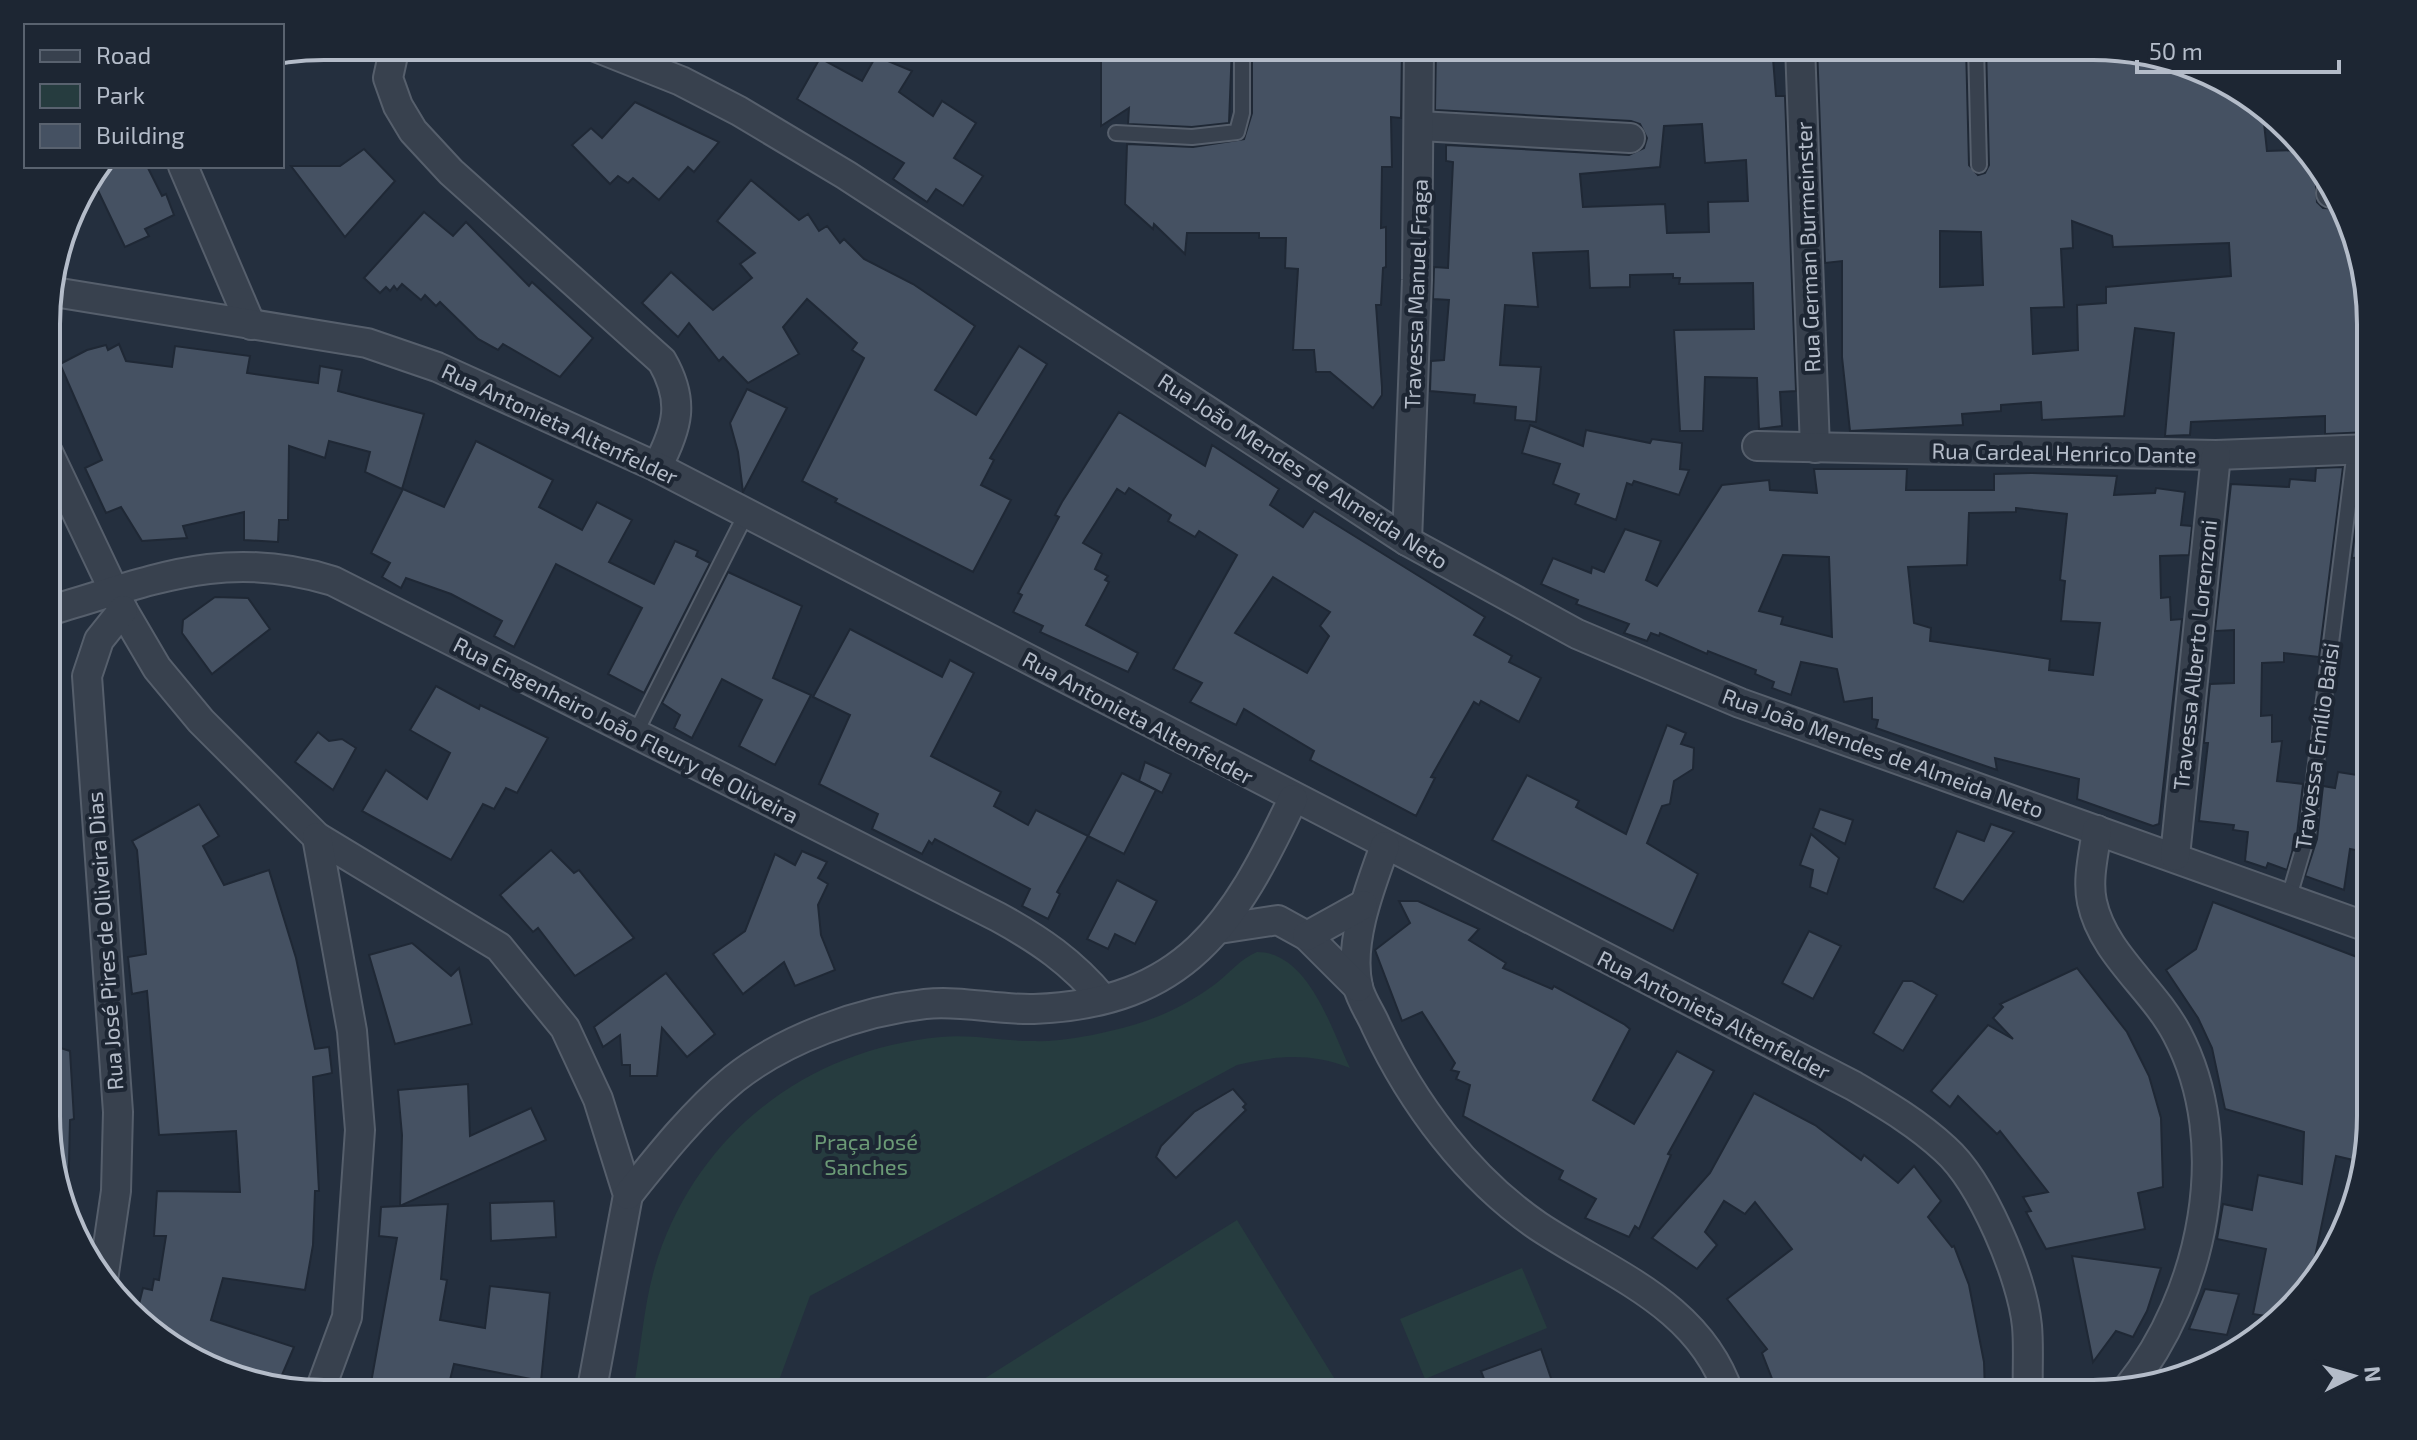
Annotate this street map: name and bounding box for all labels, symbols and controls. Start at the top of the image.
legend [24,24,284,168]
scale bar [2137,24,2339,74]
text: 50 m [2149,36,2203,65]
text: Road [96,40,151,69]
text: Park [96,80,145,109]
text: Building [96,120,185,149]
street label: Rua German Burmeinster [1790,121,1824,373]
street label: Travessa Manuel Fraga [1398,178,1432,410]
street label: Rua Antonieta Altenfelder [438,357,683,489]
street label: Rua João Mendes de Almeida Neto [1154,367,1453,574]
street label: Rua Cardeal Henrico Dante [1931,437,2197,467]
street label: Travessa Alberto Lorenzoni [2167,518,2221,791]
street label: Rua Engenheiro João Fleury de Oliveira [450,631,803,828]
street label: Travessa Emílio Baisi [2289,641,2343,851]
street label: Rua Antonieta Altenfelder [1019,645,1258,789]
street label: Rua João Mendes de Almeida Neto [1719,682,2047,822]
street label: Rua José Pires de Oliveira Dias [81,791,127,1091]
street label: Rua Antonieta Altenfelder [1594,944,1835,1084]
park label: Praça José Sanches [814,1128,918,1179]
north arrow [2313,1336,2393,1416]
text: N [2360,1365,2388,1383]

